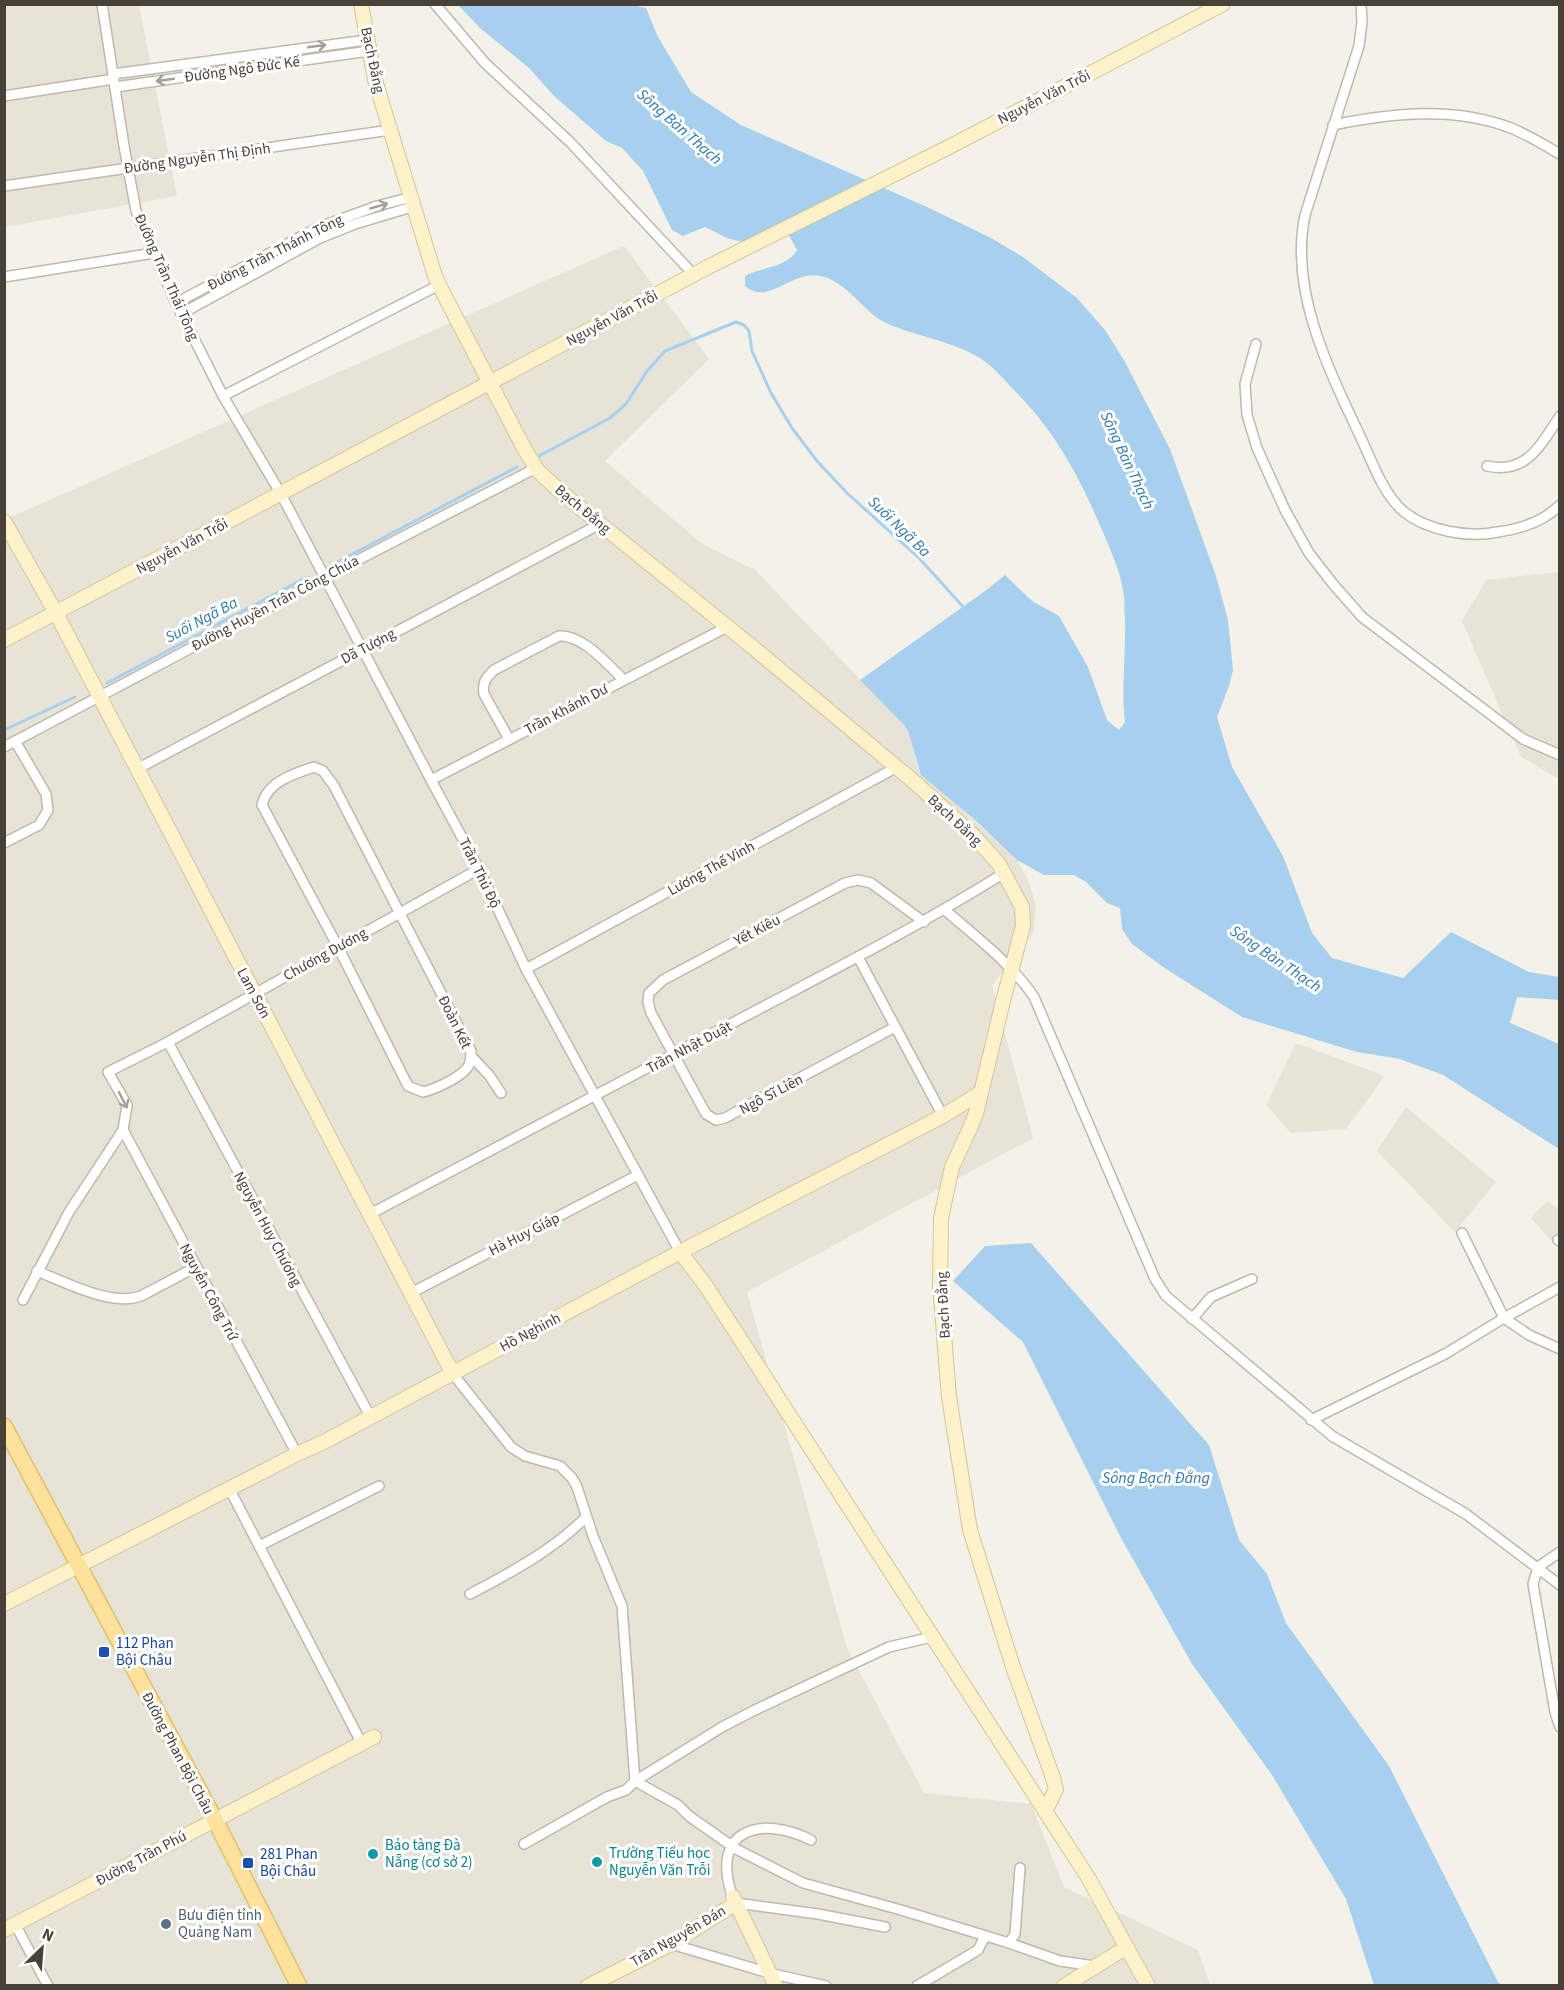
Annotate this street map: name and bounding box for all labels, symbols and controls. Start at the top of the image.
street label: Bạch Đằng [355,25,390,96]
one-way arrow [306,41,326,52]
street label: Đường Ngô Đức Kế [183,51,302,88]
street label: Nguyễn Văn Trỗi [994,65,1094,130]
one-way arrow [156,75,175,86]
water label: Sông Bàn Thạch [632,84,727,170]
street label: Đường Nguyễn Thị Định [122,138,272,179]
one-way arrow [370,199,389,211]
street label: Đường Trần Thánh Tông [204,209,347,296]
street label: Đường Trần Thái Tông [129,210,204,344]
street label: Nguyễn Văn Trỗi [563,285,662,352]
water label: Sông Bàn Thạch [1095,408,1159,513]
street label: Bạch Đằng [550,480,616,539]
water label: Suối Ngã Ba [863,491,936,563]
street label: Nguyễn Văn Trỗi [133,513,232,580]
street label: Đường Huyền Trân Công Chúa [188,550,363,657]
water label: Suối Ngã Ba [161,591,242,648]
street label: Dã Tượng [337,623,400,670]
street label: Trần Khánh Dư [521,678,613,740]
street label: Bạch Đằng [923,790,987,851]
street label: Trần Thủ Độ [453,834,506,912]
street label: Lương Thế Vinh [664,836,759,901]
street label: Yết Kiêu [729,909,784,952]
water label: Sông Bàn Thạch [1225,920,1326,998]
street label: Chương Dương [279,922,371,986]
street label: Lam Sơn [231,964,276,1022]
street label: Đoàn Kết [433,992,477,1053]
street label: Trần Nhật Duật [643,1016,736,1079]
street label: Ngô Sĩ Liên [736,1069,807,1120]
one-way arrow [117,1091,129,1108]
street label: Nguyễn Huy Chương [228,1168,307,1291]
street label: Hà Huy Giáp [485,1208,563,1261]
street label: Nguyễn Công Trứ [174,1240,243,1345]
street label: Bạch Đằng [931,1270,956,1339]
street label: Hồ Nghinh [496,1308,564,1357]
water label: Sông Bạch Đằng [1102,1467,1210,1489]
place label: 112 Phan Bội Châu [116,1633,174,1671]
marker: 112 Phan Bội Châu [97,1645,111,1659]
street label: Đường Phan Bội Châu [136,1688,219,1818]
street label: Đường Trần Phú [92,1826,190,1891]
place label: Bảo tàng Đà Nẵng (cơ sở 2) [385,1835,473,1873]
place label: Trường Tiểu học Nguyễn Văn Trỗi [609,1843,710,1881]
place label: 281 Phan Bội Châu [260,1844,318,1882]
marker: Bảo tàng Đà Nẵng (cơ sở 2) [366,1847,380,1861]
marker: Trường Tiểu học Nguyễn Văn Trỗi [590,1855,604,1869]
marker: 281 Phan Bội Châu [241,1856,255,1870]
street label: Trần Nguyên Đán [627,1901,730,1972]
place label: Bưu điện tỉnh Quảng Nam [178,1905,262,1943]
marker: Bưu điện tỉnh Quảng Nam [159,1917,173,1931]
north arrow [12,1918,72,1978]
text: N [38,1923,57,1948]

